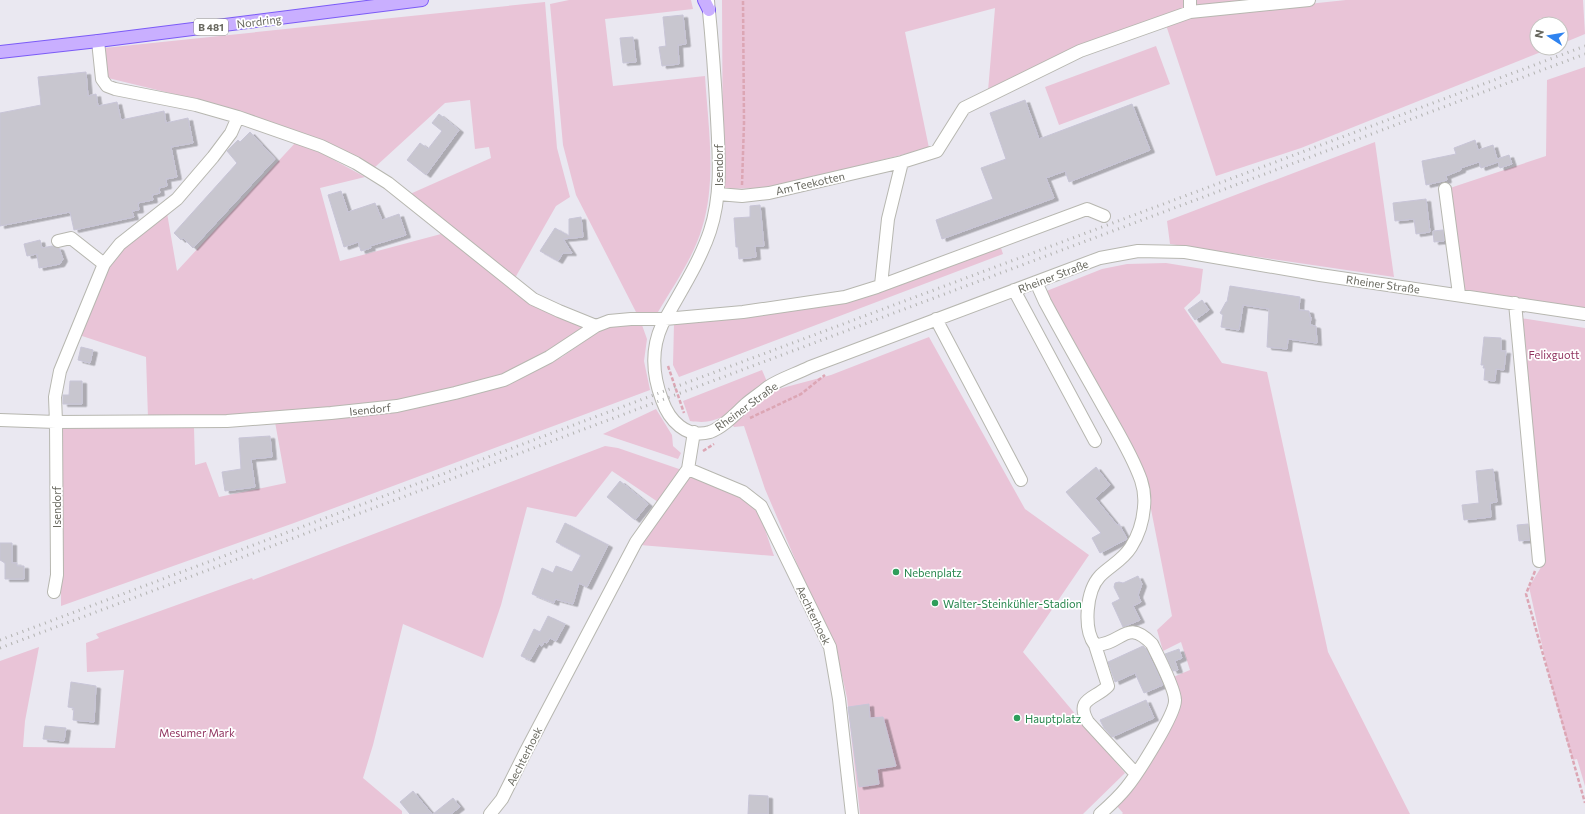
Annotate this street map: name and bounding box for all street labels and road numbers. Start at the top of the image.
street label: Nordring [236,12,282,30]
road number: B 481 [194,19,228,35]
street label: Isendorf [712,143,725,186]
street label: Am Teekotten [774,169,846,197]
street label: Rheiner Straße [1016,257,1090,295]
street label: Rheiner Straße [1345,272,1421,296]
street label: Rheiner Straße [712,379,780,433]
street label: Isendorf [349,400,392,418]
street label: Isendorf [50,485,63,528]
street label: Aechterhoek [794,583,834,647]
street label: Aechterhoek [504,724,544,788]

